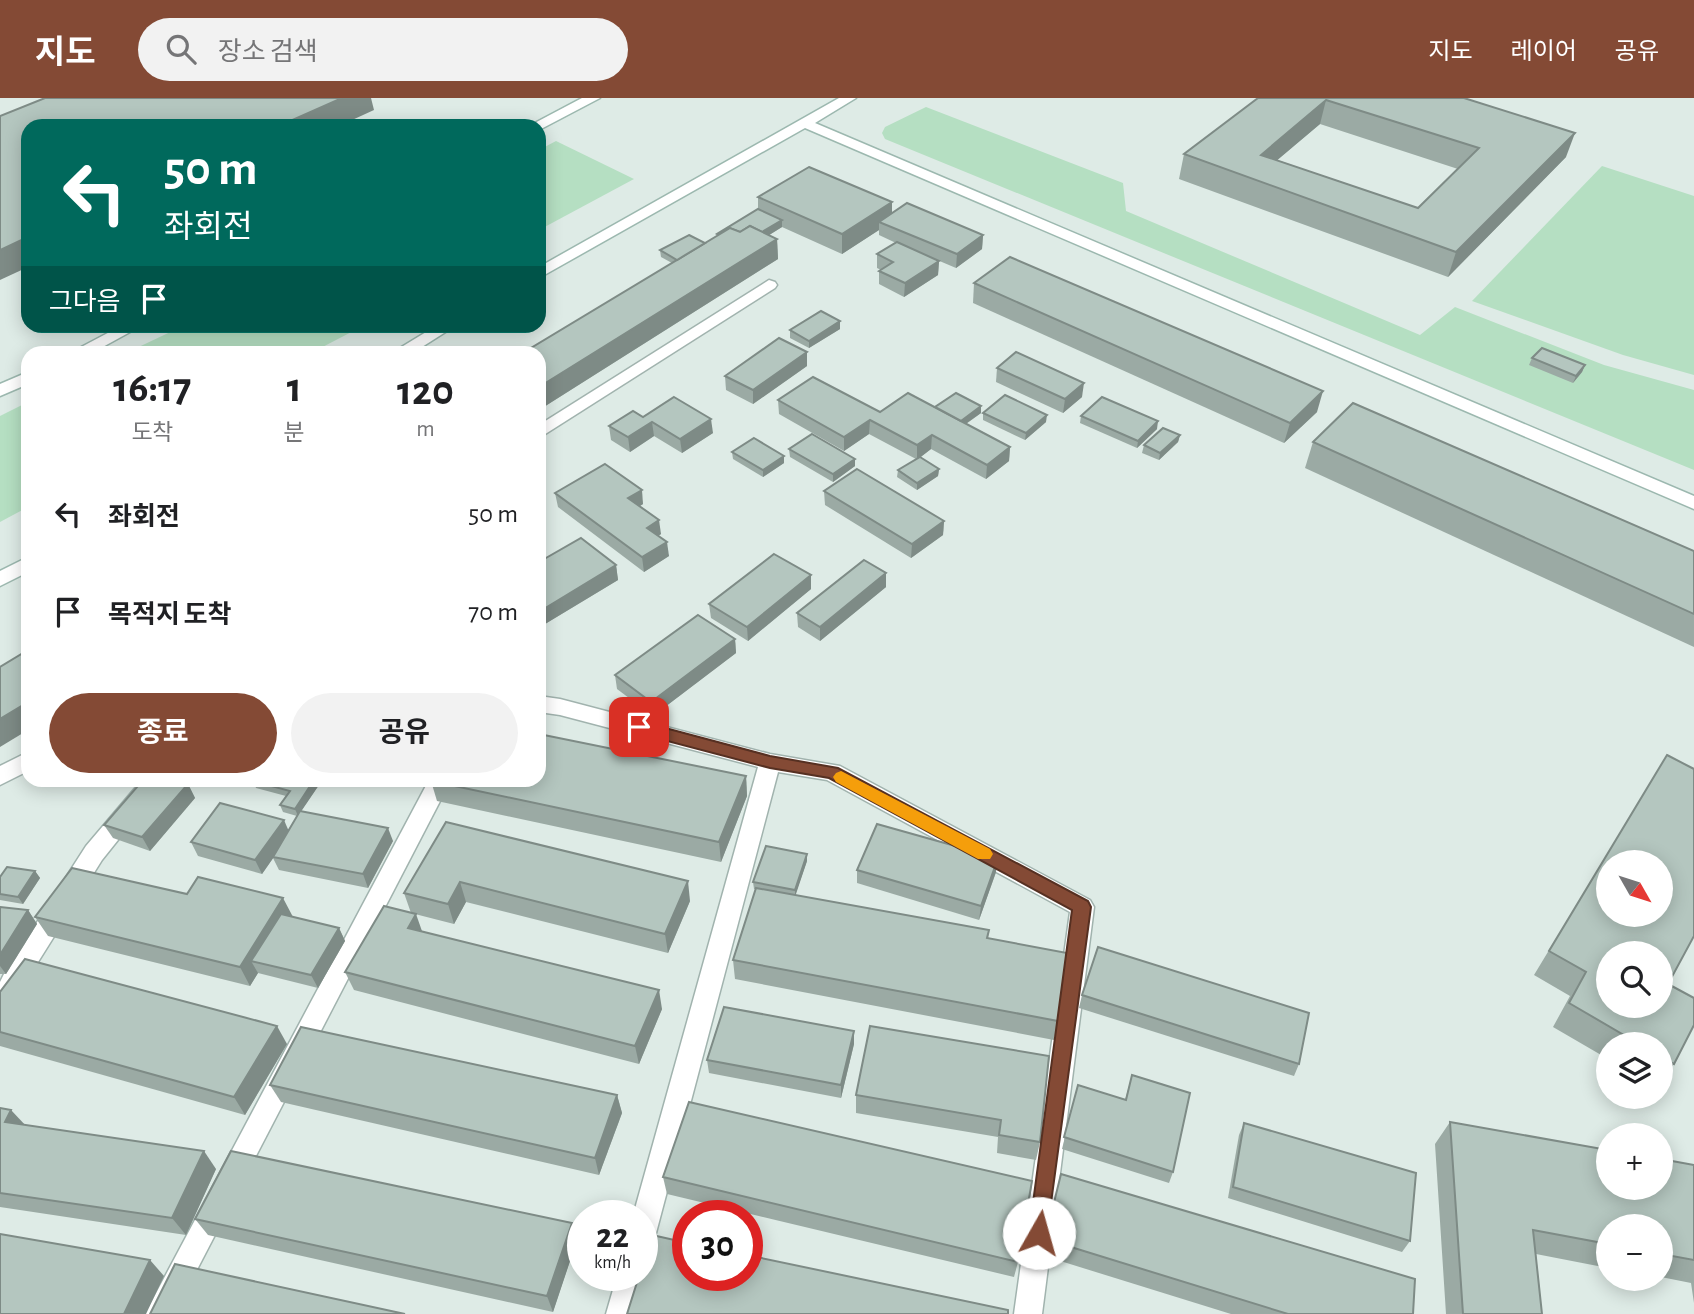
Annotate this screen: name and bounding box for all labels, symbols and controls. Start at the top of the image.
search box [138,18,628,81]
icon: search [162,30,200,68]
text: 지도 [35,37,96,70]
text: 장소 검색 [218,39,318,65]
text: 지도 [1428,40,1473,64]
text: 레이어 [1511,40,1577,64]
text: 공유 [1615,40,1659,64]
text: 50 m [164,145,258,194]
icon: left [49,147,140,238]
text: 좌회전 [164,211,252,243]
icon: arrive [135,280,173,318]
text: 그다음 [49,289,121,315]
text: 16:17 [113,367,191,409]
text: 1 [287,367,302,409]
text: 120 [397,370,454,412]
text: m [416,418,435,441]
text: 도착 [131,422,173,445]
text: 분 [284,422,305,445]
icon: left [49,495,87,533]
text: 50 m [468,501,518,527]
text: 좌회전 [108,504,180,530]
icon: arrive [49,593,87,631]
text: 70 m [468,599,518,625]
text: 목적지 도착 [108,602,232,628]
button: 종료 [49,693,277,773]
button: 공유 [291,693,518,773]
pin [609,697,669,757]
icon: arrive [620,708,658,746]
north arrow [1596,850,1673,928]
map controls [1596,850,1673,1291]
button: search [1596,941,1673,1018]
button: layers [1596,1032,1673,1109]
button: + [1596,1123,1673,1200]
position arrow [1002,1196,1076,1270]
speed limit sign: 30 [672,1200,763,1291]
button: − [1596,1214,1673,1291]
text: 22 [596,1219,629,1254]
text: km/h [594,1254,631,1272]

